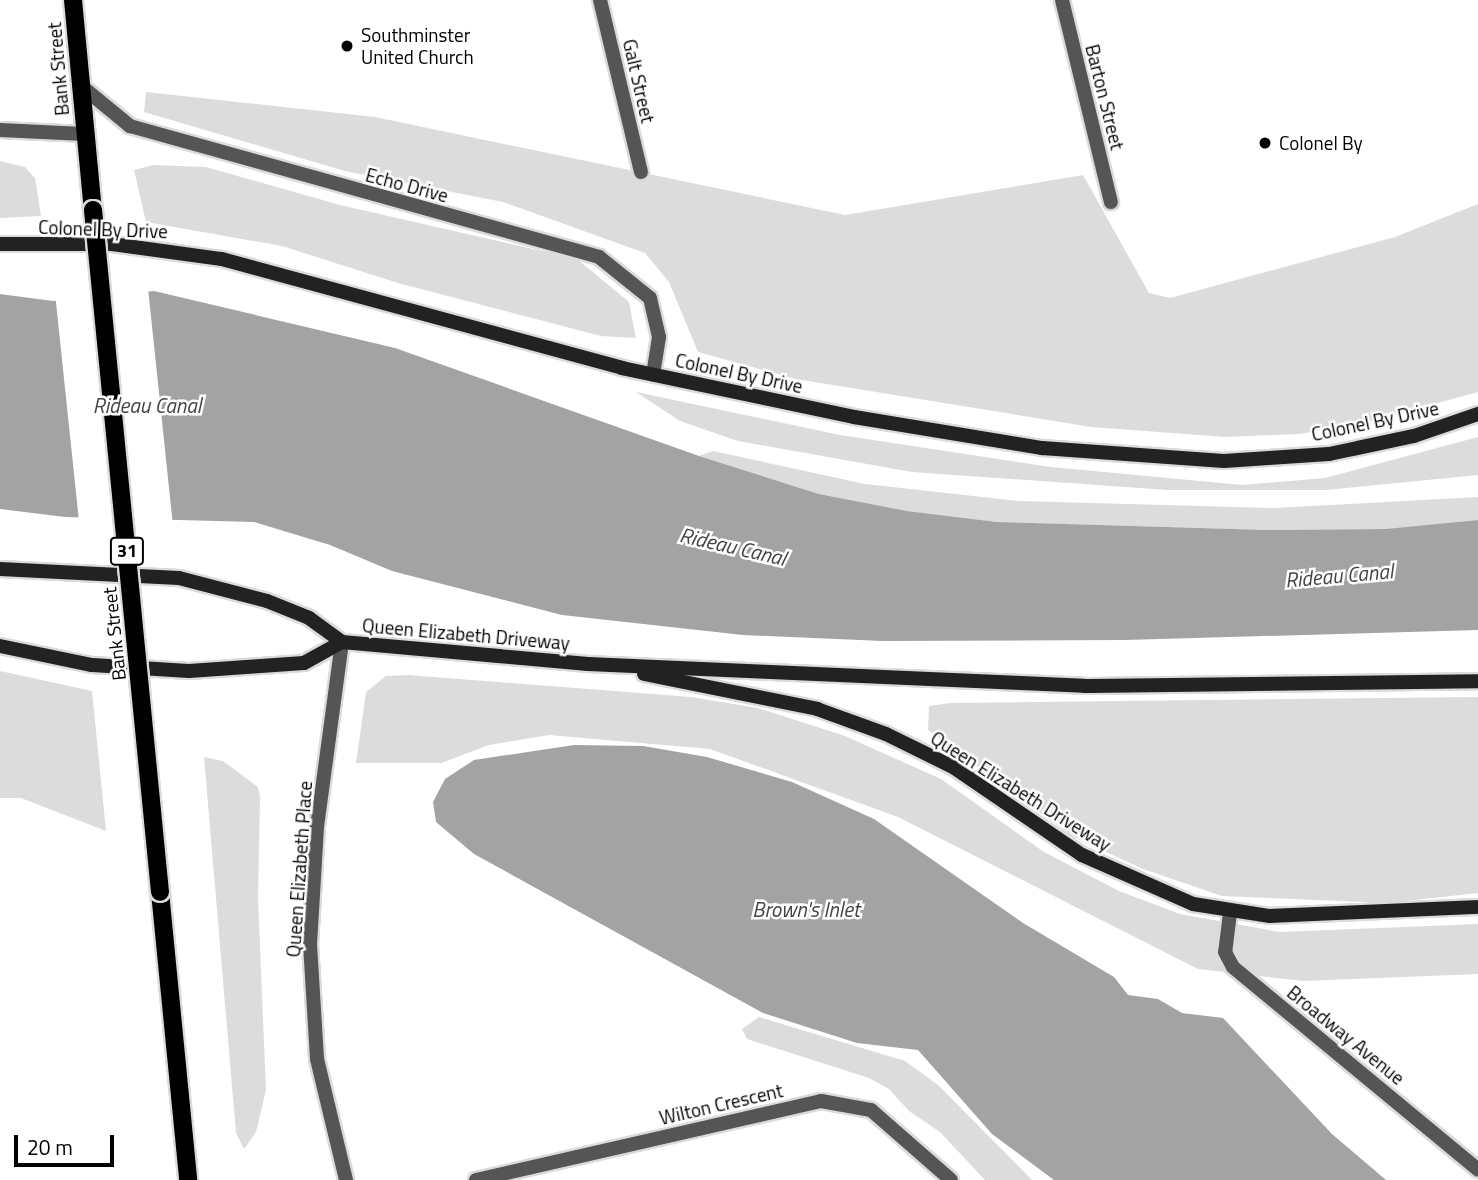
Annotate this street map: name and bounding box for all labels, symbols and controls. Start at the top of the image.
street label: Bank Street [43,21,73,117]
place label: Southminster United Church [361,24,474,68]
street label: Galt Street [618,37,660,125]
marker: Southminster United Church [339,38,355,54]
street label: Barton Street [1081,42,1129,152]
place label: Colonel By [1279,132,1363,154]
marker: Colonel By [1257,135,1273,151]
street label: Echo Drive [363,163,451,207]
street label: Colonel By Drive [38,215,168,243]
street label: Colonel By Drive [673,348,805,398]
water label: Rideau Canal [93,392,201,418]
street label: Colonel By Drive [1309,396,1441,446]
water label: Rideau Canal [677,522,789,570]
road number: 31 [110,536,144,566]
water label: Rideau Canal [1284,558,1394,592]
street label: Bank Street [98,586,130,682]
street label: Queen Elizabeth Driveway [361,614,571,654]
street label: Queen Elizabeth Driveway [927,726,1115,856]
street label: Queen Elizabeth Place [281,780,317,958]
water label: Brown's Inlet [752,896,860,922]
street label: Broadway Avenue [1283,981,1409,1089]
street label: Wilton Crescent [657,1079,785,1129]
scale bar [18,1120,117,1164]
text: 20 m [27,1131,73,1163]

